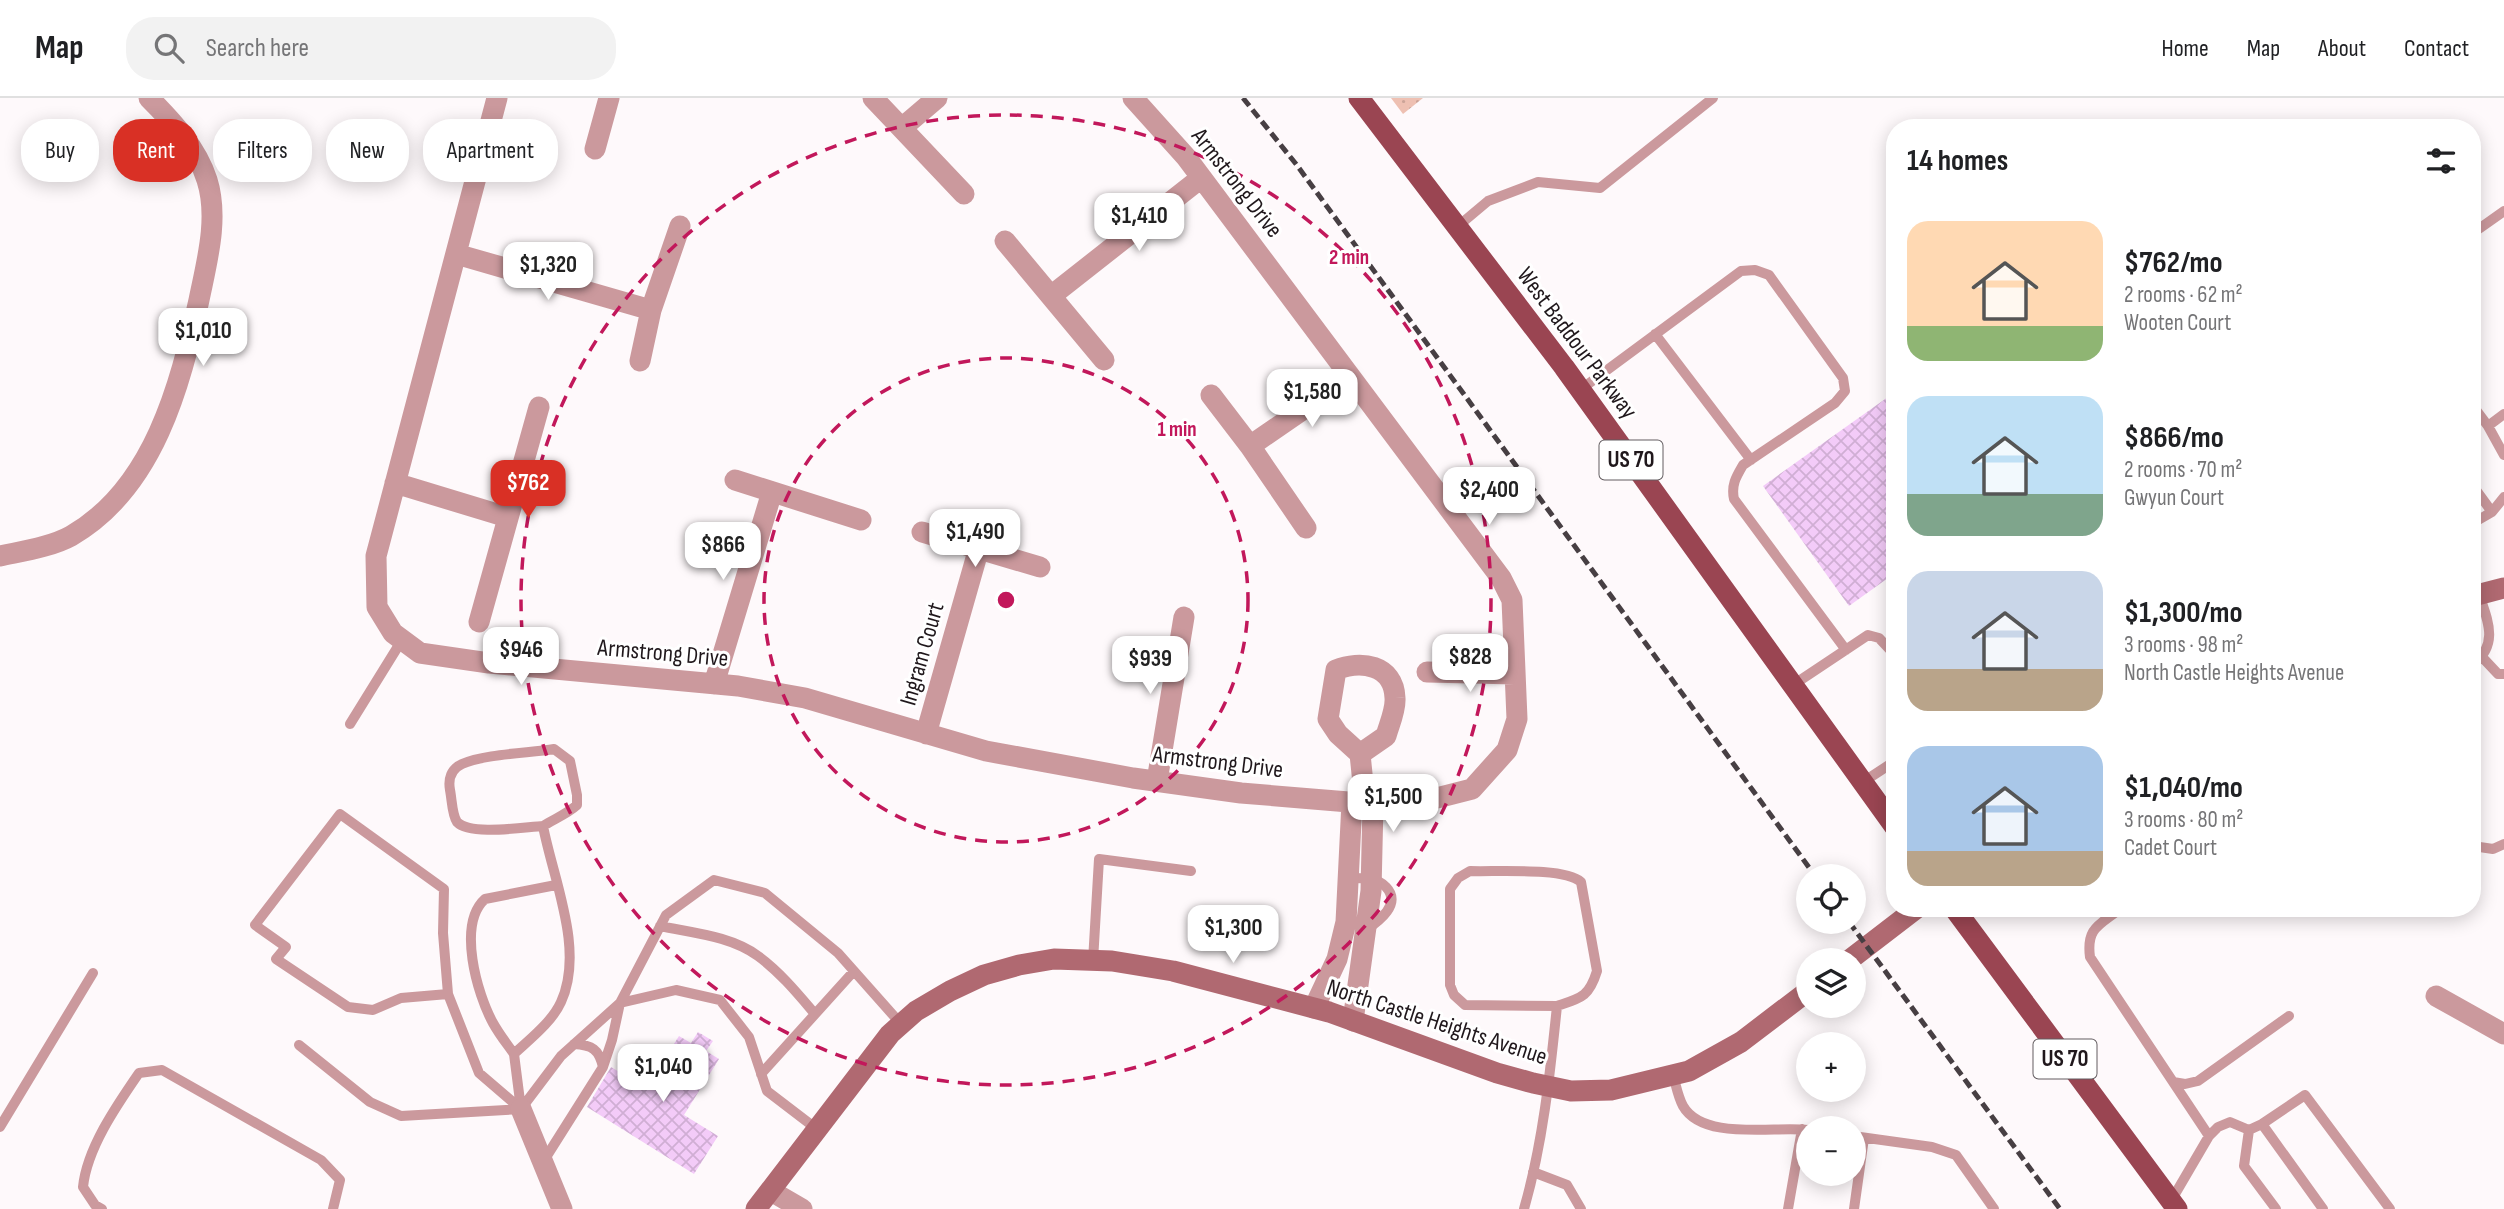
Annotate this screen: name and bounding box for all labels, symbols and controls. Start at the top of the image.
search box [126,17,616,80]
text: Map [35,28,84,68]
icon: search [150,29,188,67]
text: Search here [206,33,309,64]
text: Home [2161,34,2209,63]
text: Map [2247,34,2280,63]
text: About [2318,34,2366,63]
text: Contact [2404,34,2469,63]
chip: Buy [21,119,99,182]
chip: Rent [113,119,199,182]
chip: Filters [213,119,312,182]
chip: New [326,119,409,182]
chip: Apartment [423,119,558,182]
street label: Armstrong Drive [1185,122,1289,244]
icon: filters [2422,142,2460,180]
text: 14 homes [1907,143,2008,179]
pin: $1,410 [1082,194,1196,253]
text: $1,410 [1110,202,1168,230]
pin: $1,320 [491,242,605,302]
text: 2 min [1329,245,1369,270]
text: $762/mo [2124,245,2223,281]
icon: home [1963,249,2047,333]
text: $1,320 [519,251,577,279]
street label: West Baddour Parkway [1511,262,1643,424]
text: 2 rooms · 62 m² [2124,281,2243,309]
pin: $1,010 [146,308,260,368]
text: Wooten Court [2124,309,2231,337]
text: $1,010 [174,317,232,345]
pin: $1,580 [1255,370,1369,429]
text: $1,580 [1283,378,1341,406]
text: 1 min [1157,417,1197,442]
text: $866/mo [2124,420,2224,456]
icon: home [1963,424,2047,508]
road number: US 70 [1600,440,1662,480]
text: 2 rooms · 70 m² [2124,456,2242,484]
pin: $762 [487,460,569,520]
pin: $2,400 [1432,468,1546,527]
text: $762 [507,469,549,497]
text: $2,400 [1459,476,1519,504]
text: Gwyun Court [2124,484,2224,512]
pin: $1,490 [918,510,1032,569]
text: $1,490 [945,518,1005,546]
pin: $866 [682,522,764,582]
text: $866 [701,531,745,559]
centre of rings [994,588,1018,612]
text: $1,300/mo [2124,595,2243,631]
street label: Ingram Court [894,599,950,709]
icon: home [1963,599,2047,683]
pin: $946 [480,628,562,687]
text: 3 rooms · 98 m² [2124,631,2243,659]
street label: Armstrong Drive [595,633,730,673]
pin: $828 [1429,634,1511,694]
text: $946 [499,636,543,664]
pin: $939 [1109,636,1191,696]
text: $828 [1448,643,1492,671]
text: $939 [1128,645,1172,673]
text: North Castle Heights Avenue [2124,659,2344,687]
street label: Armstrong Drive [1150,740,1285,784]
text: $1,040/mo [2124,770,2243,806]
pin: $1,500 [1336,774,1450,834]
icon: home [1963,774,2047,858]
text: $1,500 [1364,783,1422,811]
text: 3 rooms · 80 m² [2124,806,2243,834]
text: Cadet Court [2124,834,2217,862]
map controls [1796,864,1866,1186]
button: locate [1796,864,1866,934]
pin: $1,300 [1176,906,1290,965]
text: $1,300 [1204,914,1262,942]
button: layers [1796,948,1866,1018]
street label: North Castle Heights Avenue [1323,973,1551,1071]
button: + [1796,1032,1866,1102]
road number: US 70 [2034,1040,2096,1078]
pin: $1,040 [606,1044,720,1104]
text: $1,040 [633,1053,693,1081]
button: − [1796,1116,1866,1186]

